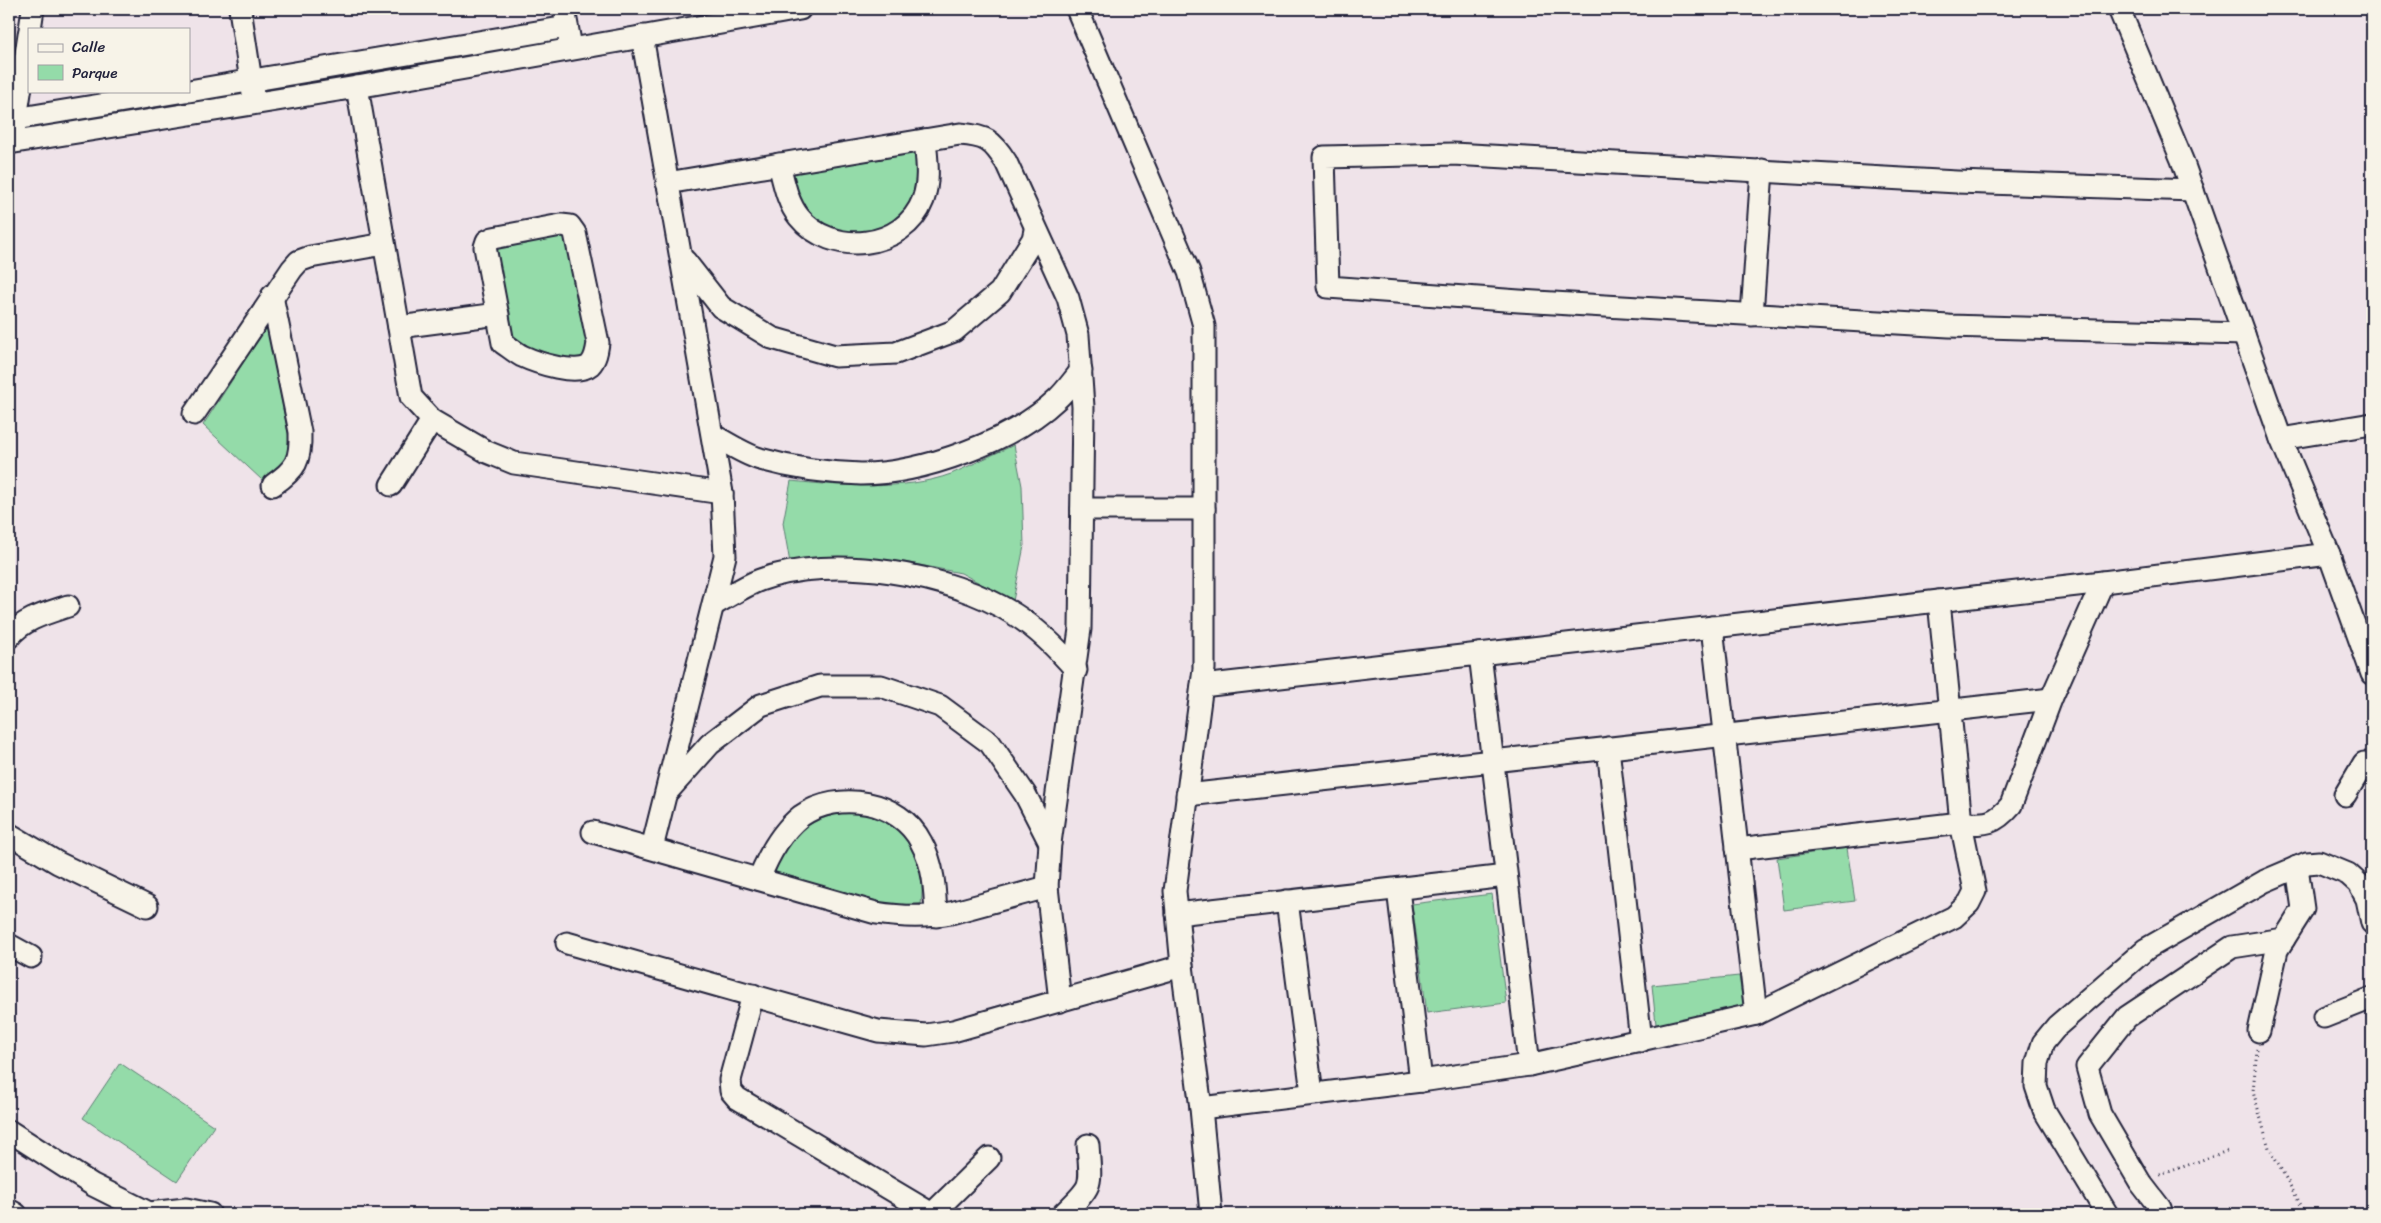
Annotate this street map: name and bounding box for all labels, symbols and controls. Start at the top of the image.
legend [28,28,190,92]
text: Calle [72,34,105,60]
text: Parque [72,60,117,86]

